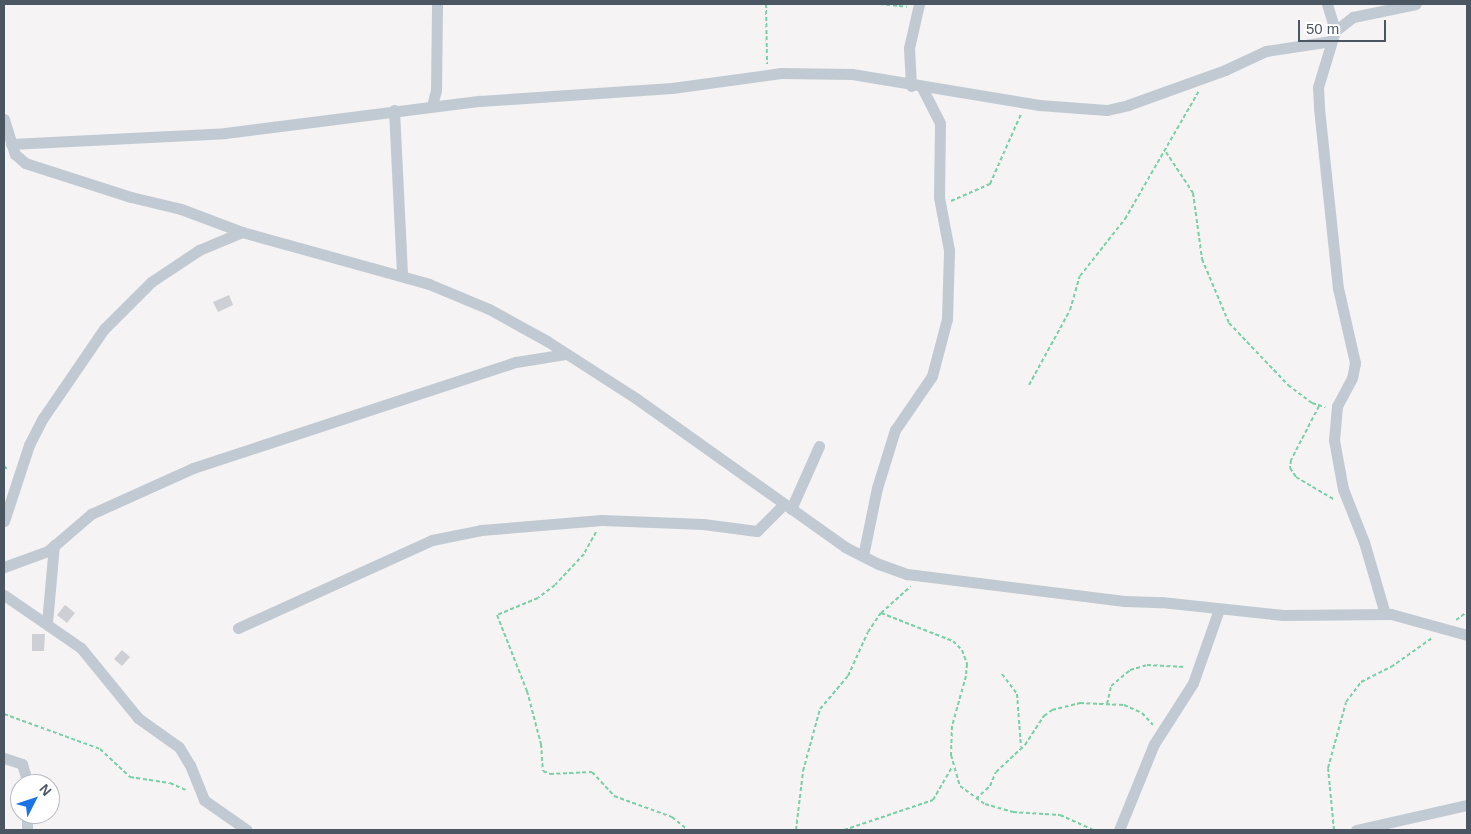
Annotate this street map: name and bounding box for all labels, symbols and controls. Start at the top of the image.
scale bar [1301,10,1388,42]
text: 50 m [1306,20,1339,37]
north arrow [10,774,60,824]
text: N [36,781,55,799]

